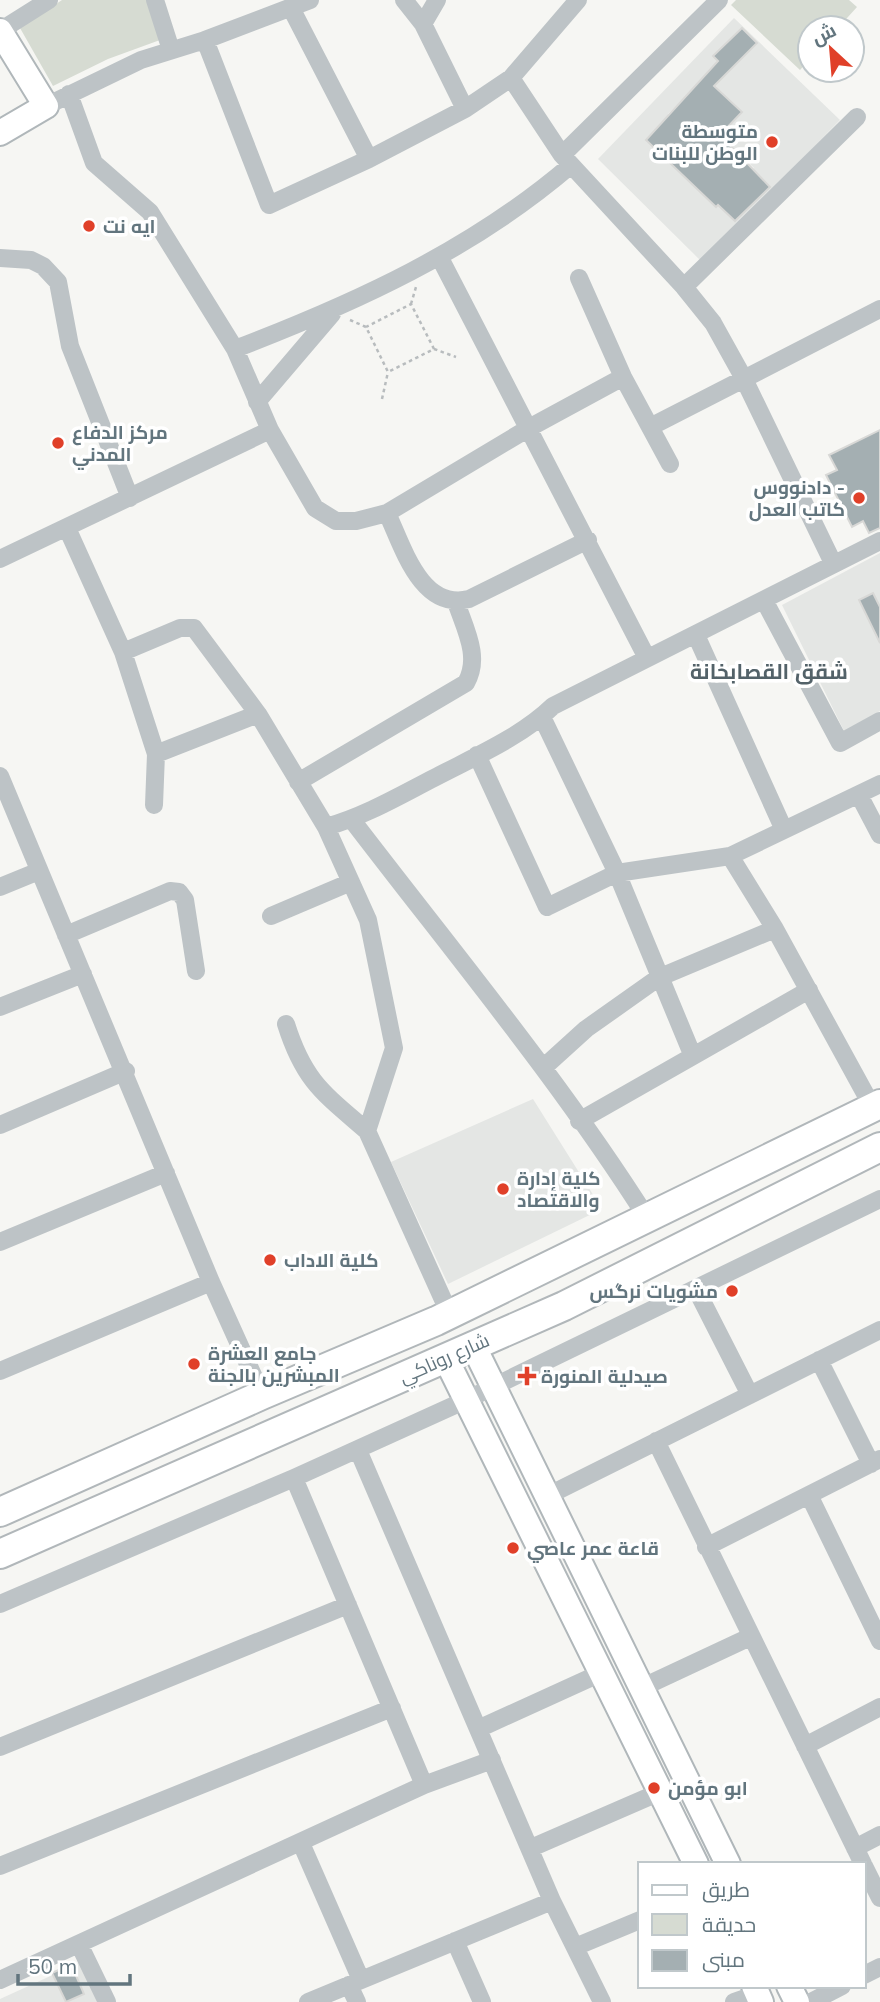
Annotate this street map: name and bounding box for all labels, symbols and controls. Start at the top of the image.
north arrow [796,14,866,84]
text: ش [807,18,840,50]
place label: متوسطة الوطن للبنات [652,119,758,165]
marker: متوسطة الوطن للبنات [764,134,780,150]
place label: ايه نت [103,214,156,238]
marker: ايه نت [81,218,97,234]
place label: مركز الدفاع المدني [72,420,168,470]
marker: مركز الدفاع المدني [50,435,66,451]
place label: دادنووس - کاتب العدل [749,475,845,522]
marker: دادنووس - کاتب العدل [851,490,867,506]
district label: شقق القصابخانة [690,658,848,685]
place label: كلية إدارة والاقتصاد [517,1166,601,1212]
marker: كلية إدارة والاقتصاد [495,1181,511,1197]
place label: كلية الاداب [284,1248,379,1272]
marker: كلية الاداب [262,1252,278,1268]
place label: مشويات نرگس [590,1279,718,1303]
marker: مشويات نرگس [724,1283,740,1299]
street label: شارع روناكي [395,1327,494,1391]
place label: جامع العشرة المبشرين بالجنة [208,1341,340,1387]
marker: جامع العشرة المبشرين بالجنة [186,1356,202,1372]
place label: صيدلية المنورة [541,1364,668,1388]
marker: صيدلية المنورة [519,1368,535,1384]
place label: قاعة عمر عاصي [527,1536,659,1563]
marker: قاعة عمر عاصي [505,1540,521,1556]
place label: ابو مؤمن [668,1776,748,1800]
marker: ابو مؤمن [646,1780,662,1796]
legend [638,1862,866,1988]
text: طريق [702,1876,750,1903]
text: حديقة [702,1911,756,1937]
scale bar [18,1942,130,1986]
text: مبنى [702,1946,745,1973]
text: 50 m [28,1953,77,1979]

